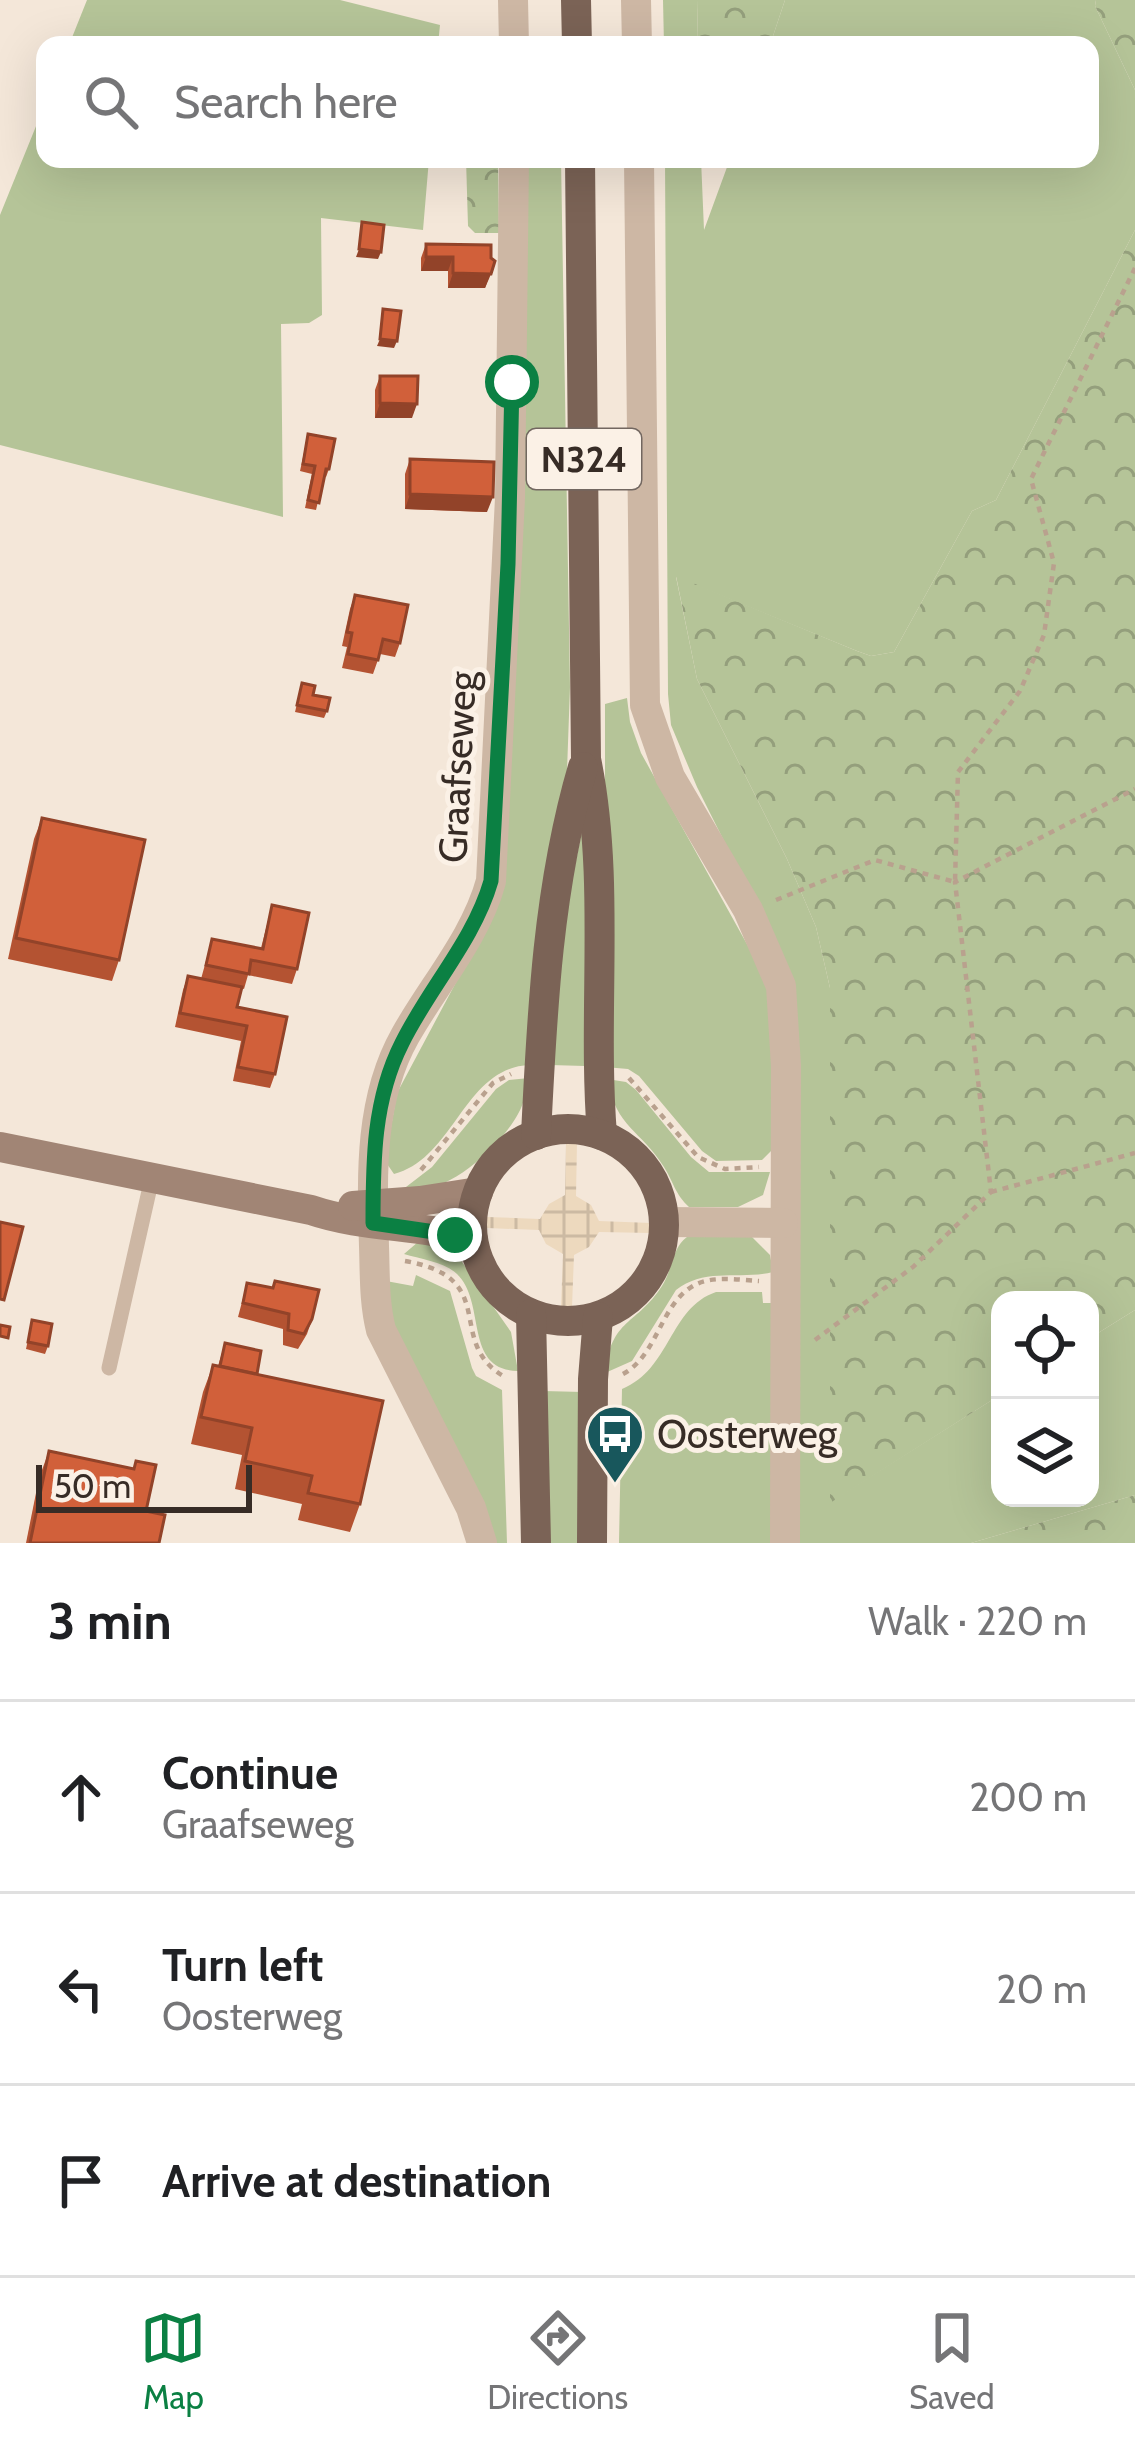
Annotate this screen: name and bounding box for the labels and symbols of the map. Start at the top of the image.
route start [485,355,539,409]
road number: N324 [527,429,641,489]
street label: Graafseweg [428,669,486,864]
route end [428,1208,482,1262]
bus stop icon: Oosterweg [584,1403,646,1485]
place label: Oosterweg [657,1410,838,1458]
scale bar [36,1459,252,1512]

